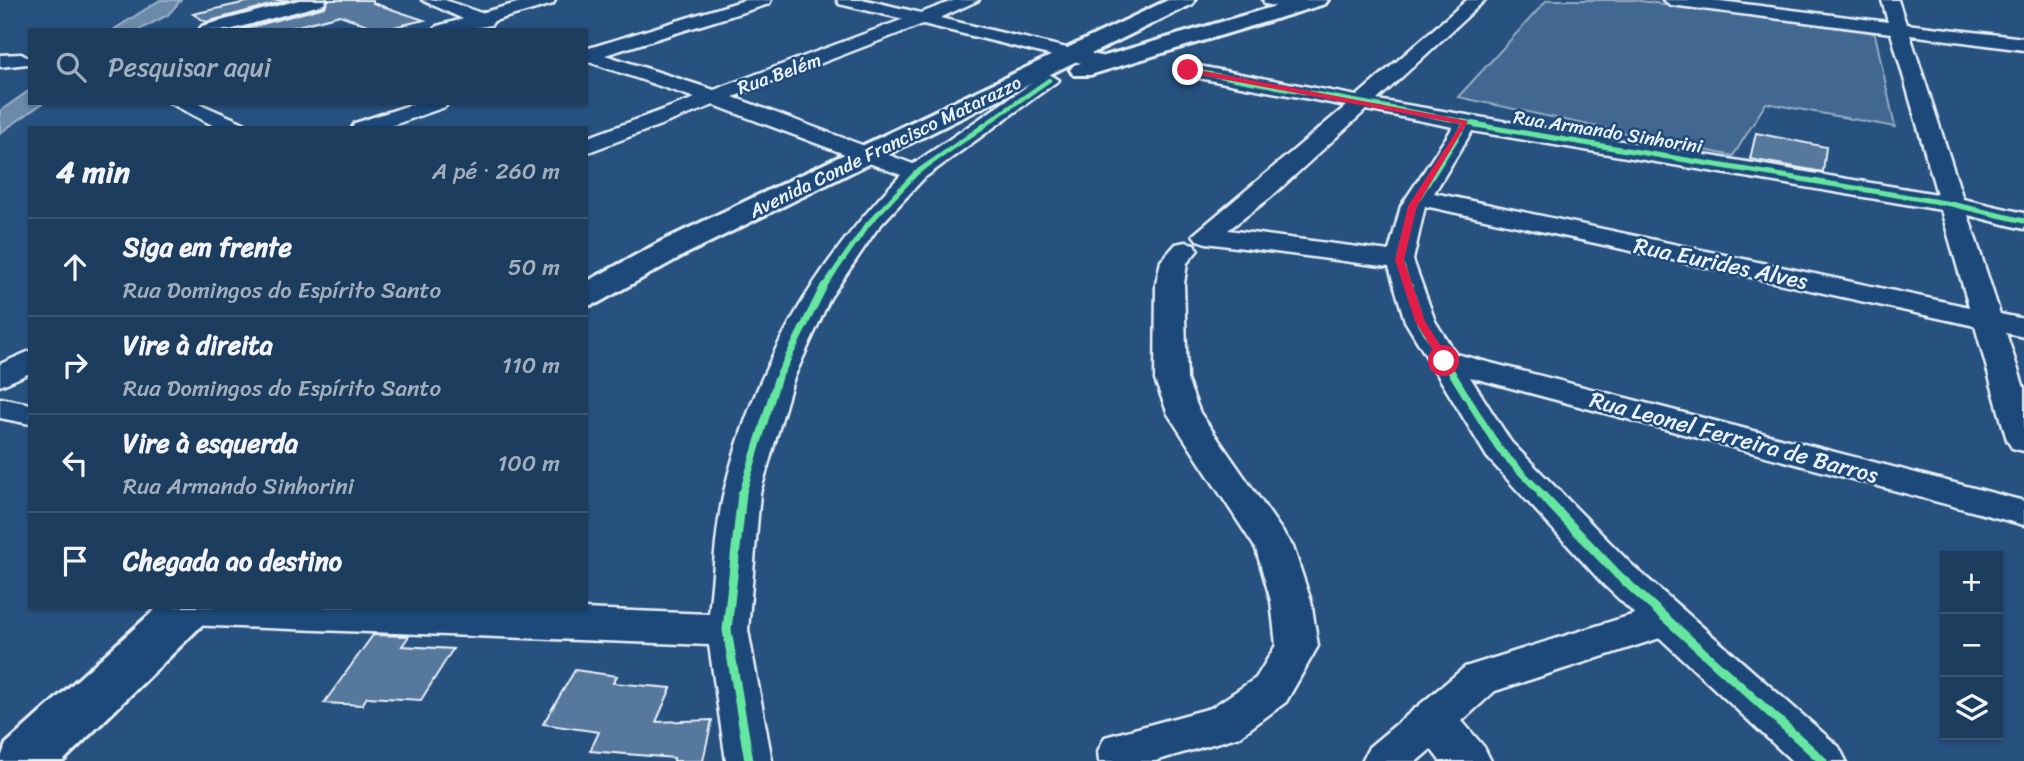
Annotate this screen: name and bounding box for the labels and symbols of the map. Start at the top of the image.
street label: Rua Belém [733,43,826,104]
route end [1172,54,1203,85]
street label: Avenida Conde Francisco Matarazzo [742,66,1027,227]
street label: Rua Armando Sinhorini [1511,100,1705,163]
street label: Rua Eurides Alves [1630,225,1812,302]
route start [1428,345,1459,376]
street label: Rua Leonel Ferreira de Barros [1585,379,1883,496]

